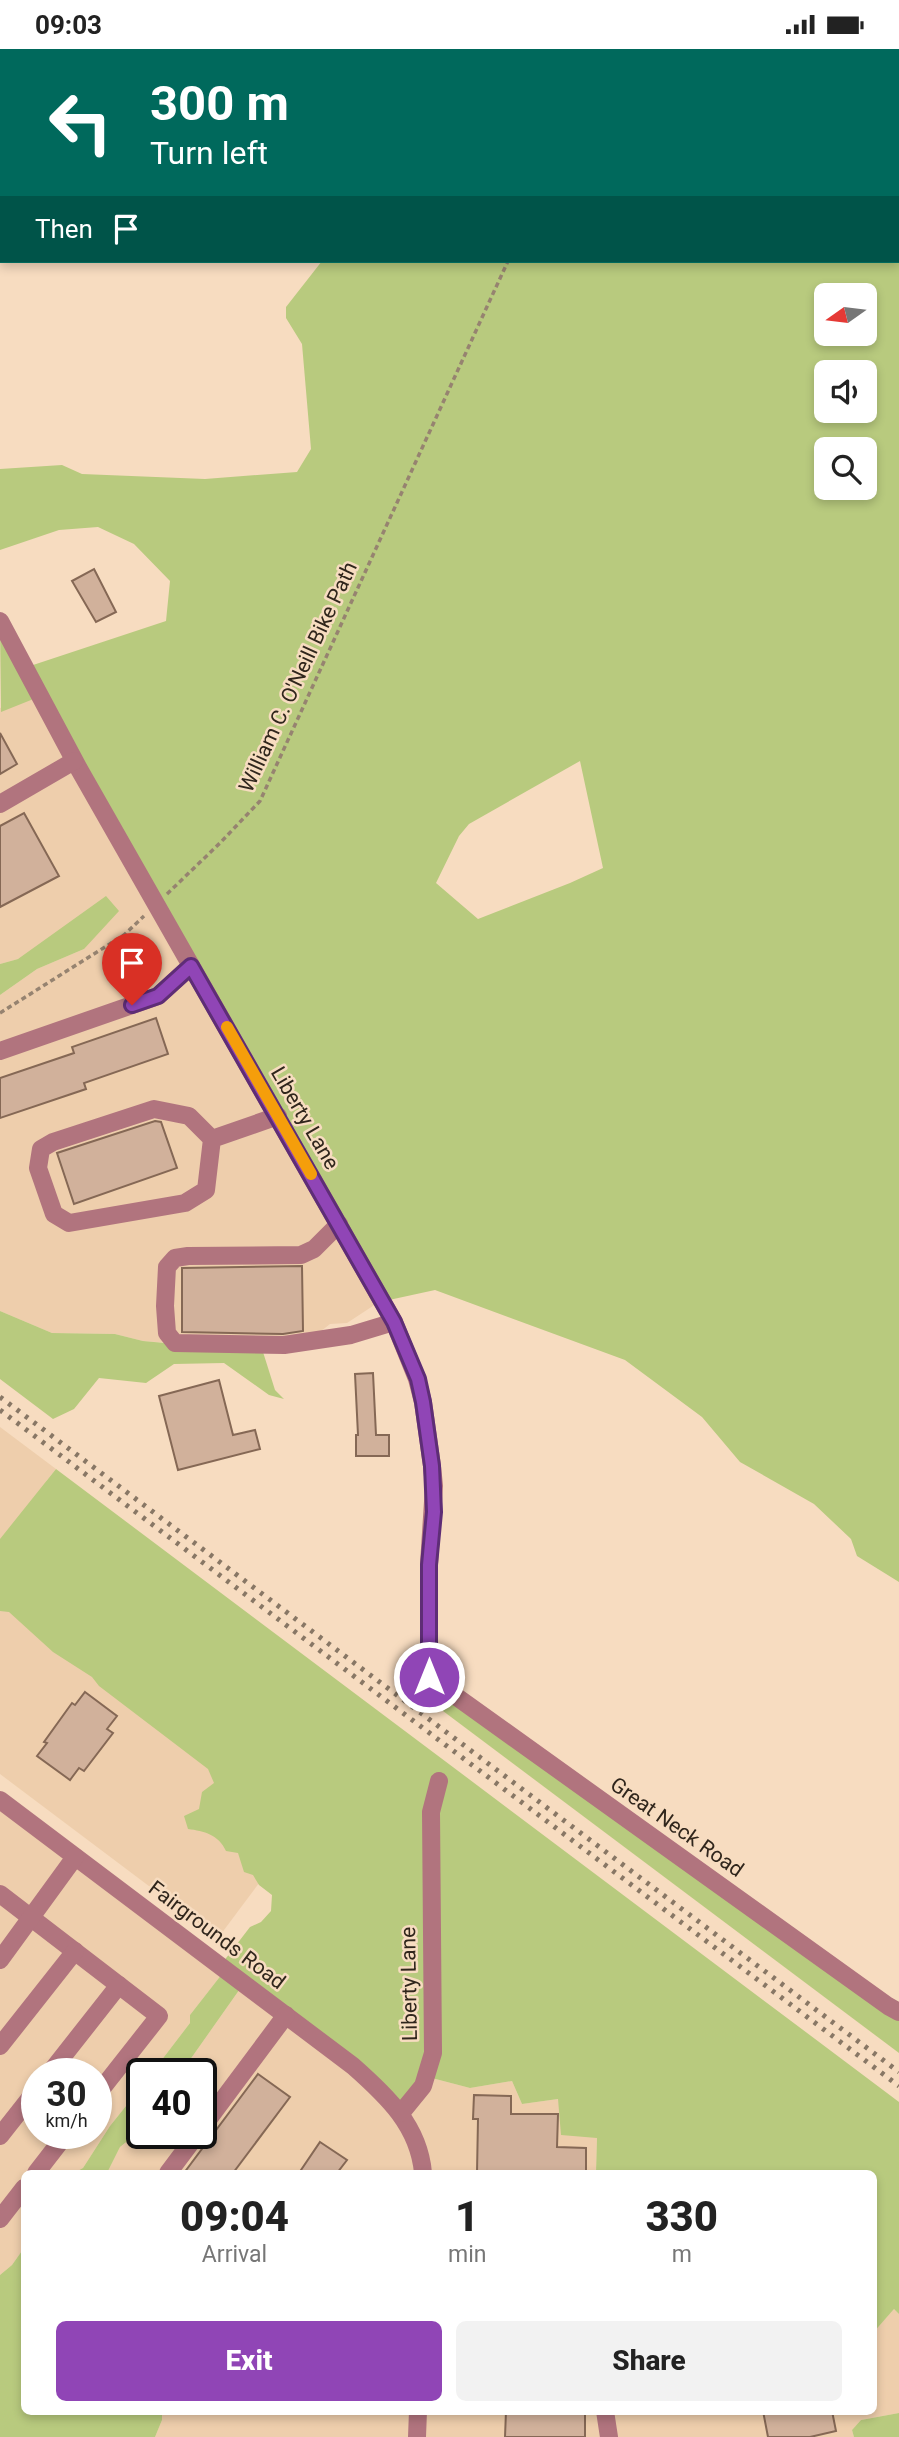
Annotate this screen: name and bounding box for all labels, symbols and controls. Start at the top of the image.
text: 09:03 [35,10,102,40]
text: 300 m [150,75,289,132]
icon: left [35,77,126,168]
text: Turn left [150,134,268,172]
icon: arrive [107,210,145,248]
text: Then [35,214,93,244]
north arrow [814,283,877,347]
map controls [814,283,877,500]
button: sound [814,360,877,423]
button: search [814,437,877,500]
street label: William C. O'Neill Bike Path [234,558,362,796]
pin [102,933,162,1005]
icon: arrive [113,944,151,982]
street label: Liberty Lane [266,1062,344,1174]
position arrow [392,1640,466,1714]
street label: Great Neck Road [606,1772,748,1882]
street label: Fairgrounds Road [144,1876,290,1994]
street label: Liberty Lane [396,1927,422,2041]
speed limit sign: 40 [126,2058,217,2149]
text: 30 [46,2074,87,2115]
text: km/h [45,2110,88,2131]
text: 09:04 [180,2192,289,2241]
text: 1 [455,2192,479,2241]
text: 330 [645,2192,718,2241]
text: Arrival [202,2241,267,2268]
text: min [448,2241,486,2268]
text: m [672,2241,692,2268]
button: Exit [56,2321,442,2401]
button: Share [456,2321,842,2401]

